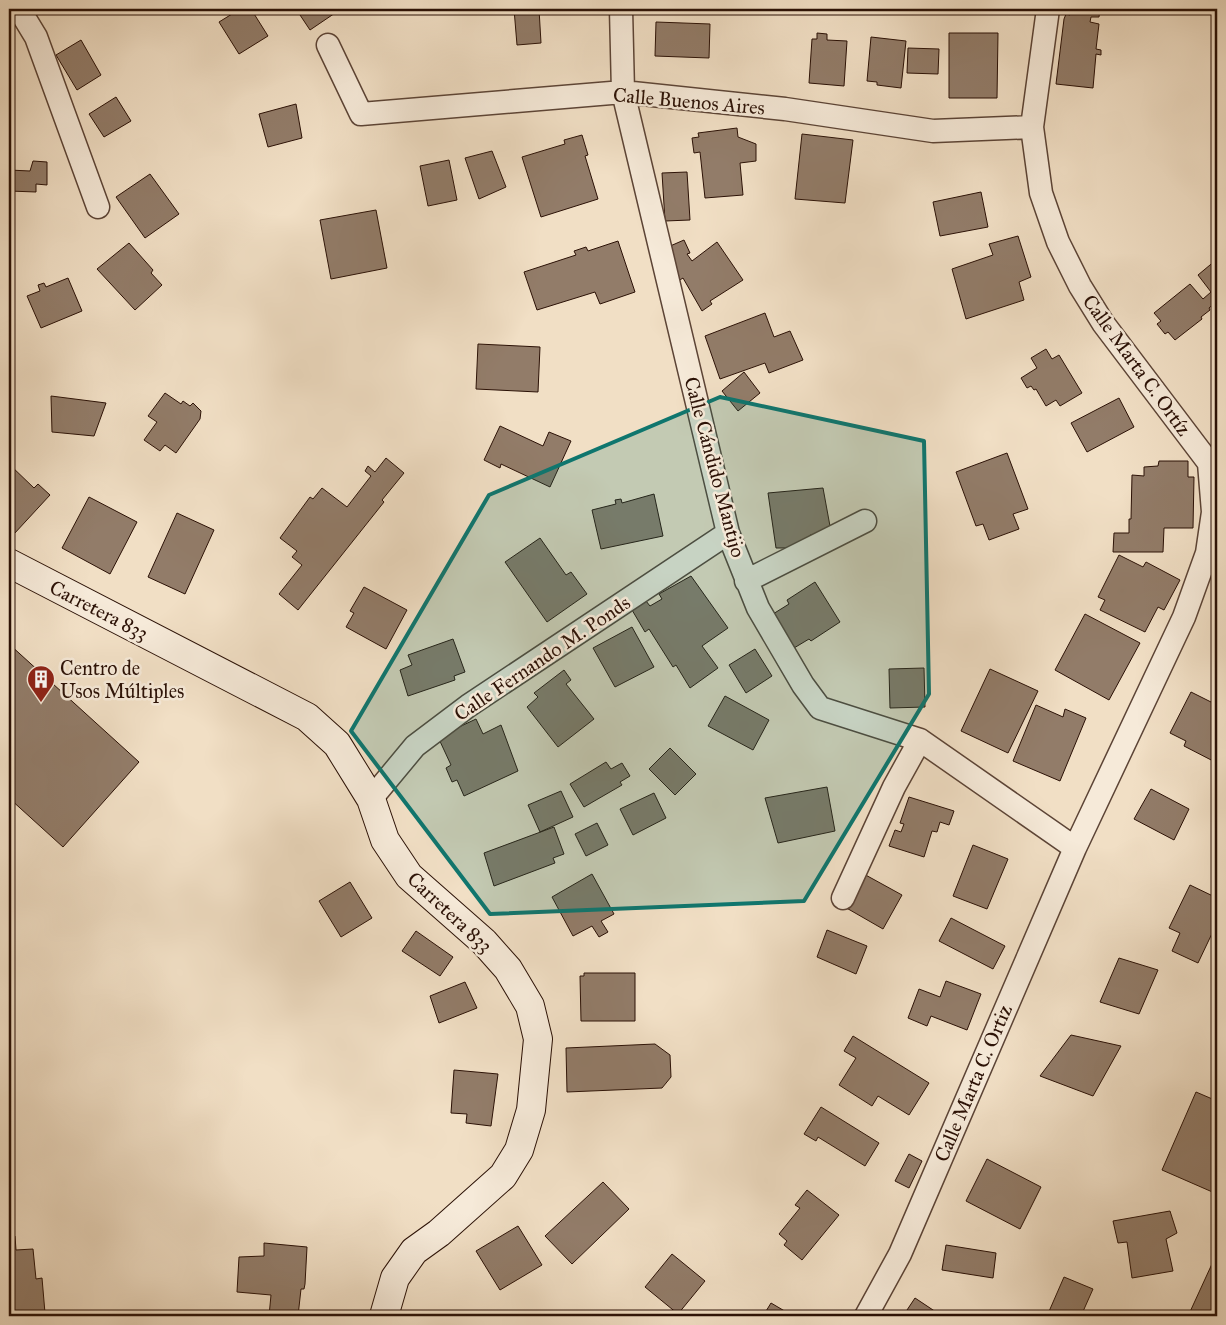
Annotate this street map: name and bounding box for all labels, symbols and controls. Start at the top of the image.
street label: Calle Buenos Aires [612,82,766,120]
street label: Calle Marta C. Ortíz [1078,290,1196,440]
street label: Calle Cándido Mantijo [679,374,751,560]
street label: Carretera 833 [46,575,152,645]
street label: Calle Fernando M. Ponds [449,590,635,726]
place label: Centro de Usos Múltiples [60,656,184,703]
building icon: Centro de Usos Múltiples [26,664,56,703]
street label: Carretera 833 [402,867,498,957]
street label: Calle Marta C. Ortiz [929,1001,1017,1165]

